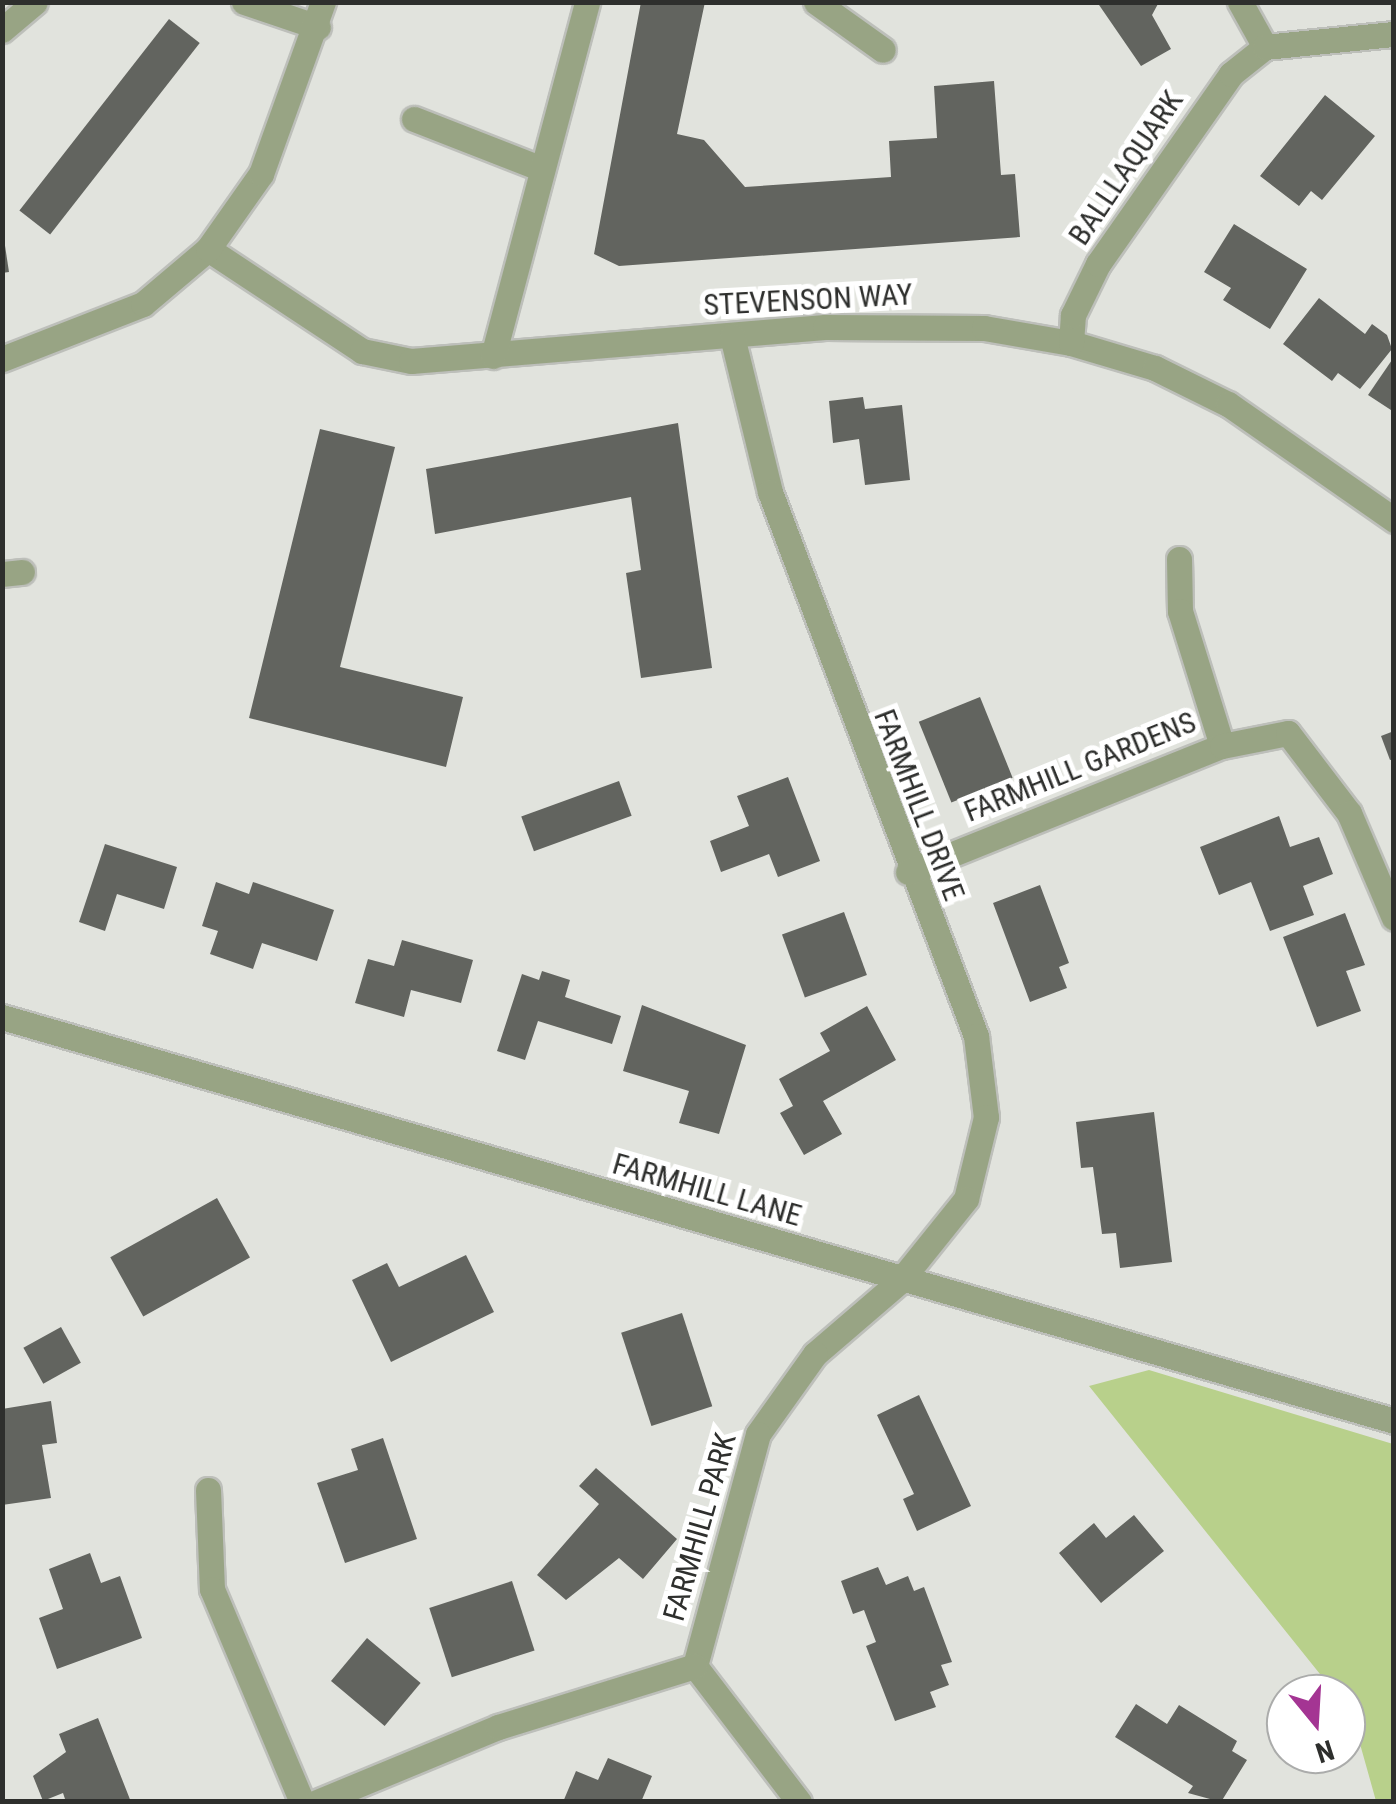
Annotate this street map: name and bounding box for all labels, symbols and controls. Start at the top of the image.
street label: BALLLAQUARK [1061,84,1191,252]
street label: STEVENSON WAY [703,277,913,323]
street label: FARMHILL DRIVE [866,704,972,906]
street label: FARMHILL GARDENS [959,704,1201,830]
street label: FARMHILL LANE [608,1146,806,1234]
street label: FARMHILL PARK [656,1429,744,1625]
north arrow [1266,1674,1366,1774]
text: N [1312,1733,1338,1769]

